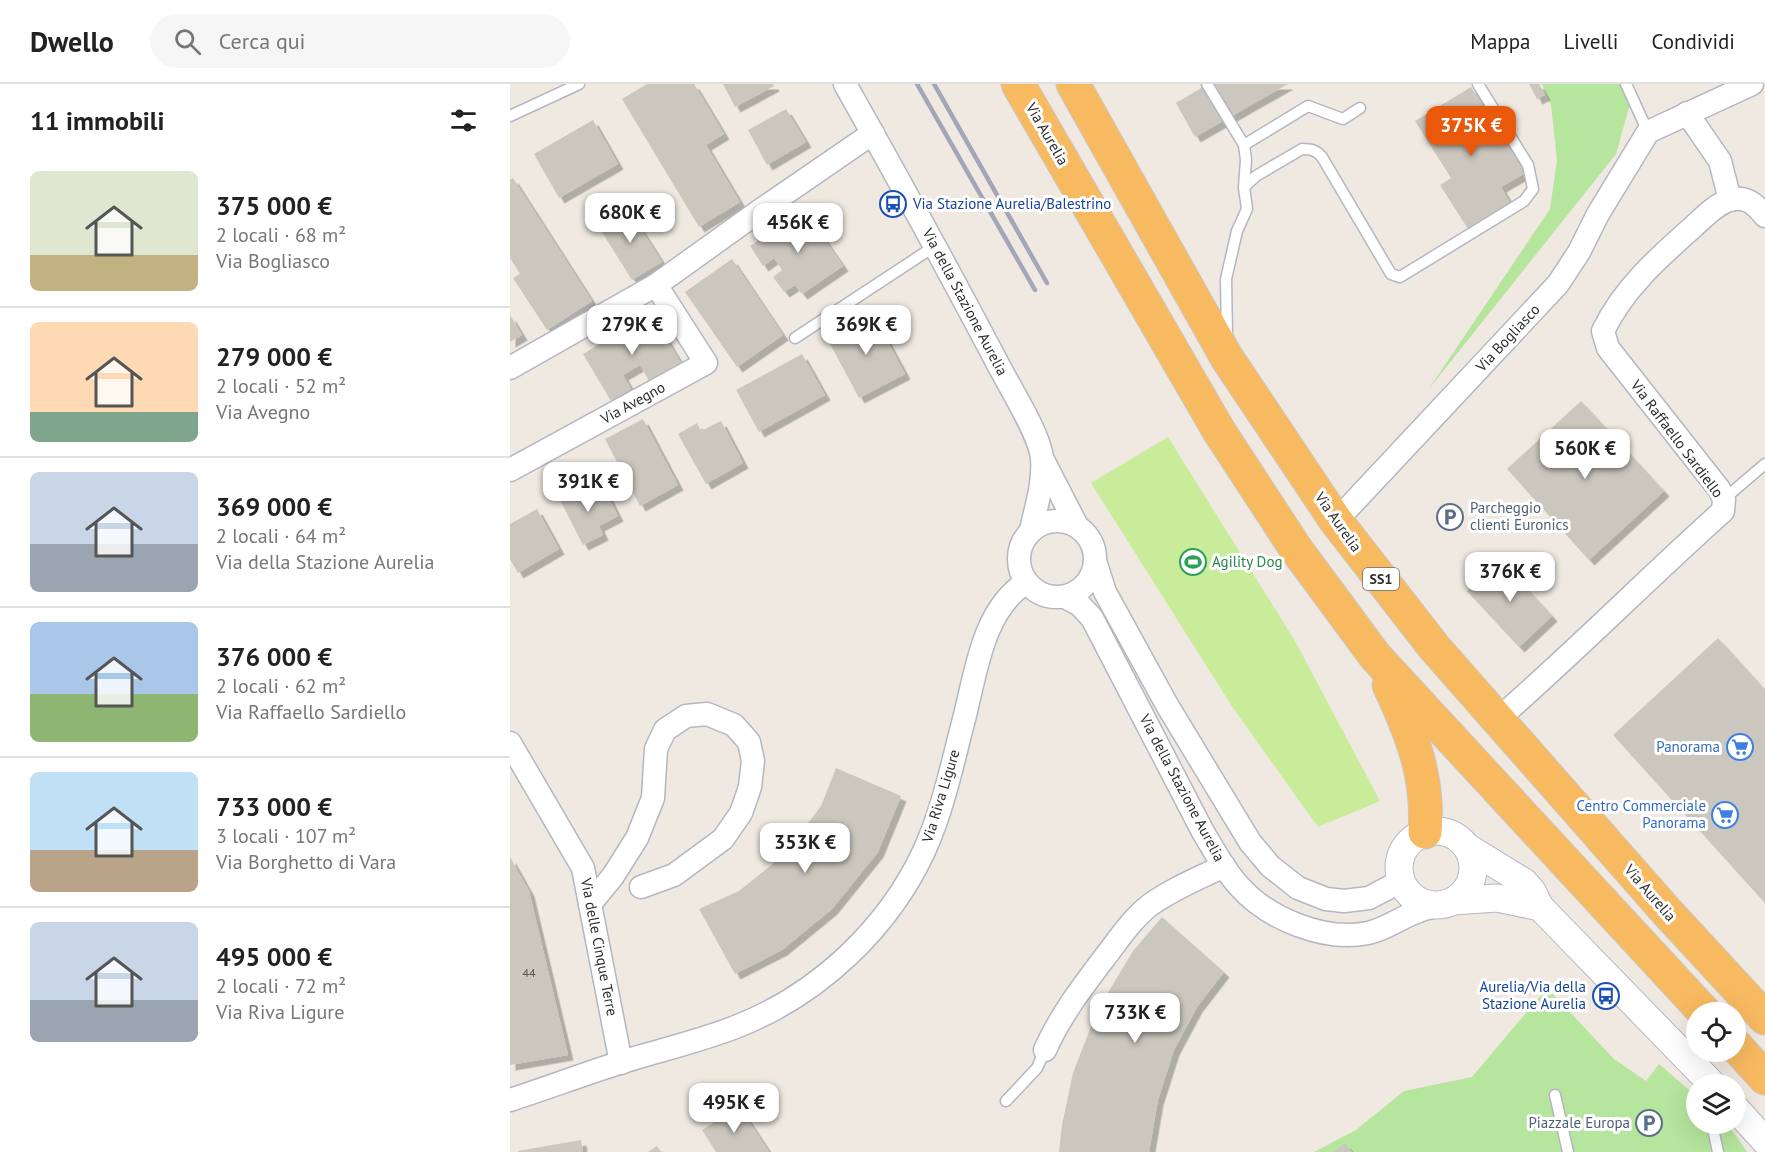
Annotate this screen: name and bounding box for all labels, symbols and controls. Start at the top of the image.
search box [150,14,570,68]
text: Dwello [30,23,114,60]
icon: search [171,25,204,58]
text: Cerca qui [219,27,306,55]
text: Mappa [1470,28,1530,55]
text: Livelli [1563,28,1618,55]
text: Condividi [1651,28,1735,55]
street label: Via Aurelia [1021,98,1073,168]
text: 11 immobili [30,104,164,137]
icon: filters [447,104,480,137]
pin: 375K € [1422,106,1520,157]
text: 375K € [1440,112,1502,138]
text: 375 000 € [216,189,332,222]
bus stop icon: Via Stazione Aurelia/Balestrino [878,189,908,219]
pin: 680K € [581,193,679,244]
place label: Via Stazione Aurelia/Balestrino [912,194,1111,213]
icon: home [78,195,150,267]
text: 680K € [599,199,661,225]
pin: 456K € [749,203,847,254]
text: 456K € [767,209,829,235]
text: 2 locali · 68 m² [216,222,346,248]
street label: Via della Stazione Aurelia [918,224,1012,379]
text: Via Bogliasco [216,248,330,274]
street label: Via Bogliasco [1471,300,1544,376]
pin: 279K € [583,305,681,356]
pin: 369K € [817,305,915,356]
text: 279K € [601,311,663,337]
text: 369K € [835,311,897,337]
text: 279 000 € [216,340,332,373]
icon: home [78,346,150,418]
text: 2 locali · 52 m² [216,373,346,399]
street label: Via Raffaello Sardiello [1626,375,1728,501]
street label: Via Avegno [596,377,668,428]
text: Via Avegno [216,399,310,425]
pin: 560K € [1536,429,1634,480]
text: 560K € [1554,435,1616,461]
pin: 391K € [539,462,637,513]
text: 391K € [557,468,619,494]
street label: Via Aurelia [1310,487,1366,555]
text: 369 000 € [216,490,332,523]
icon: home [78,496,150,568]
place label: Parcheggio clienti Euronics [1470,498,1569,534]
parking icon: Parcheggio clienti Euronics [1435,502,1465,532]
text: 2 locali · 64 m² [216,523,346,549]
sports icon: Agility Dog [1178,547,1208,577]
text: Via della Stazione Aurelia [216,549,435,575]
place label: Agility Dog [1212,552,1283,571]
pin: 376K € [1461,552,1559,603]
text: 376K € [1479,558,1541,584]
road number: SS1 [1363,568,1399,590]
text: 376 000 € [216,640,332,673]
icon: home [78,646,150,718]
text: 2 locali · 62 m² [216,673,346,699]
text: Via Raffaello Sardiello [216,699,406,725]
street label: Via della Stazione Aurelia [1135,710,1229,865]
supermarket icon: Panorama [1725,732,1755,762]
place label: Panorama [1656,737,1720,756]
street label: Via Riva Ligure [917,747,964,846]
text: 733 000 € [216,790,332,823]
icon: home [78,796,150,868]
place label: Centro Commerciale Panorama [1577,796,1706,832]
supermarket icon: Centro Commerciale Panorama [1710,800,1740,830]
text: 3 locali · 107 m² [216,823,356,849]
pin: 353K € [756,823,854,874]
text: 353K € [774,829,836,855]
text: Via Borghetto di Vara [216,849,396,875]
street label: Via Aurelia [1620,860,1680,925]
street label: Via delle Cinque Terre [577,875,622,1017]
text: 495 000 € [216,940,332,973]
icon: home [78,946,150,1018]
house number: 44 [522,965,536,980]
text: 2 locali · 72 m² [216,973,346,999]
place label: Aurelia/Via della Stazione Aurelia [1479,977,1586,1013]
bus stop icon: Aurelia/Via della Stazione Aurelia [1591,981,1621,1011]
pin: 733K € [1086,993,1184,1044]
text: Via Riva Ligure [216,999,344,1025]
text: 733K € [1104,999,1166,1025]
map controls [1686,1002,1746,1134]
button: locate [1686,1002,1746,1062]
button: layers [1686,1074,1746,1134]
pin: 495K € [685,1083,783,1134]
text: 495K € [703,1089,765,1115]
parking icon: Piazzale Europa [1634,1108,1664,1138]
place label: Piazzale Europa [1528,1113,1630,1132]

